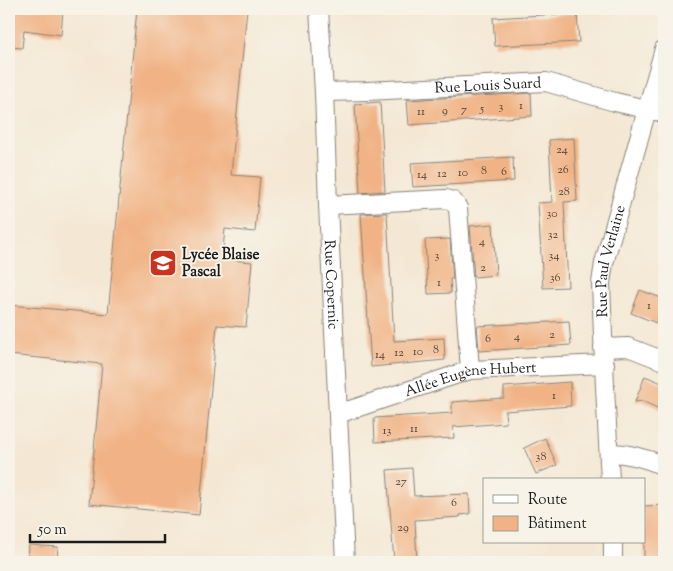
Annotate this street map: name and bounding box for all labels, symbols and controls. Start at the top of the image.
street label: Rue Louis Suard [434,73,542,100]
house number: 1 [519,97,523,115]
house number: 3 [499,98,504,116]
house number: 5 [479,100,484,118]
house number: 7 [461,101,467,119]
house number: 9 [442,102,448,120]
house number: 11 [417,103,425,121]
house number: 24 [556,141,568,159]
house number: 26 [557,161,569,179]
house number: 8 [481,162,487,180]
house number: 6 [501,163,507,181]
house number: 10 [458,164,468,182]
house number: 12 [437,165,447,183]
house number: 14 [417,166,427,184]
house number: 28 [558,183,570,201]
street label: Rue Paul Verlaine [592,203,632,318]
house number: 30 [546,205,558,223]
house number: 32 [548,226,559,244]
house number: 4 [479,233,485,251]
street label: Rue Copernic [318,239,343,330]
place label: Lycée Blaise Pascal [182,245,259,283]
house number: 3 [435,247,440,265]
house number: 34 [549,247,559,265]
school or university icon: Lycée Blaise Pascal [148,248,178,278]
house number: 2 [480,259,486,277]
house number: 36 [550,269,560,287]
house number: 1 [437,274,441,292]
house number: 1 [647,297,651,315]
house number: 2 [549,326,555,344]
house number: 4 [514,328,520,346]
house number: 6 [485,330,491,348]
house number: 8 [433,341,439,359]
house number: 10 [413,343,423,361]
house number: 12 [394,344,404,362]
house number: 14 [375,346,385,364]
street label: Allée Eugène Hubert [402,358,537,403]
house number: 1 [552,387,556,405]
house number: 11 [410,420,418,438]
house number: 13 [383,422,392,440]
house number: 38 [536,448,546,466]
house number: 27 [395,473,407,491]
legend [483,478,646,544]
text: Route [528,490,567,511]
house number: 6 [451,494,457,512]
scale bar [30,511,165,543]
text: Bâtiment [528,514,587,535]
house number: 29 [397,519,409,537]
text: 50 m [37,520,67,541]

